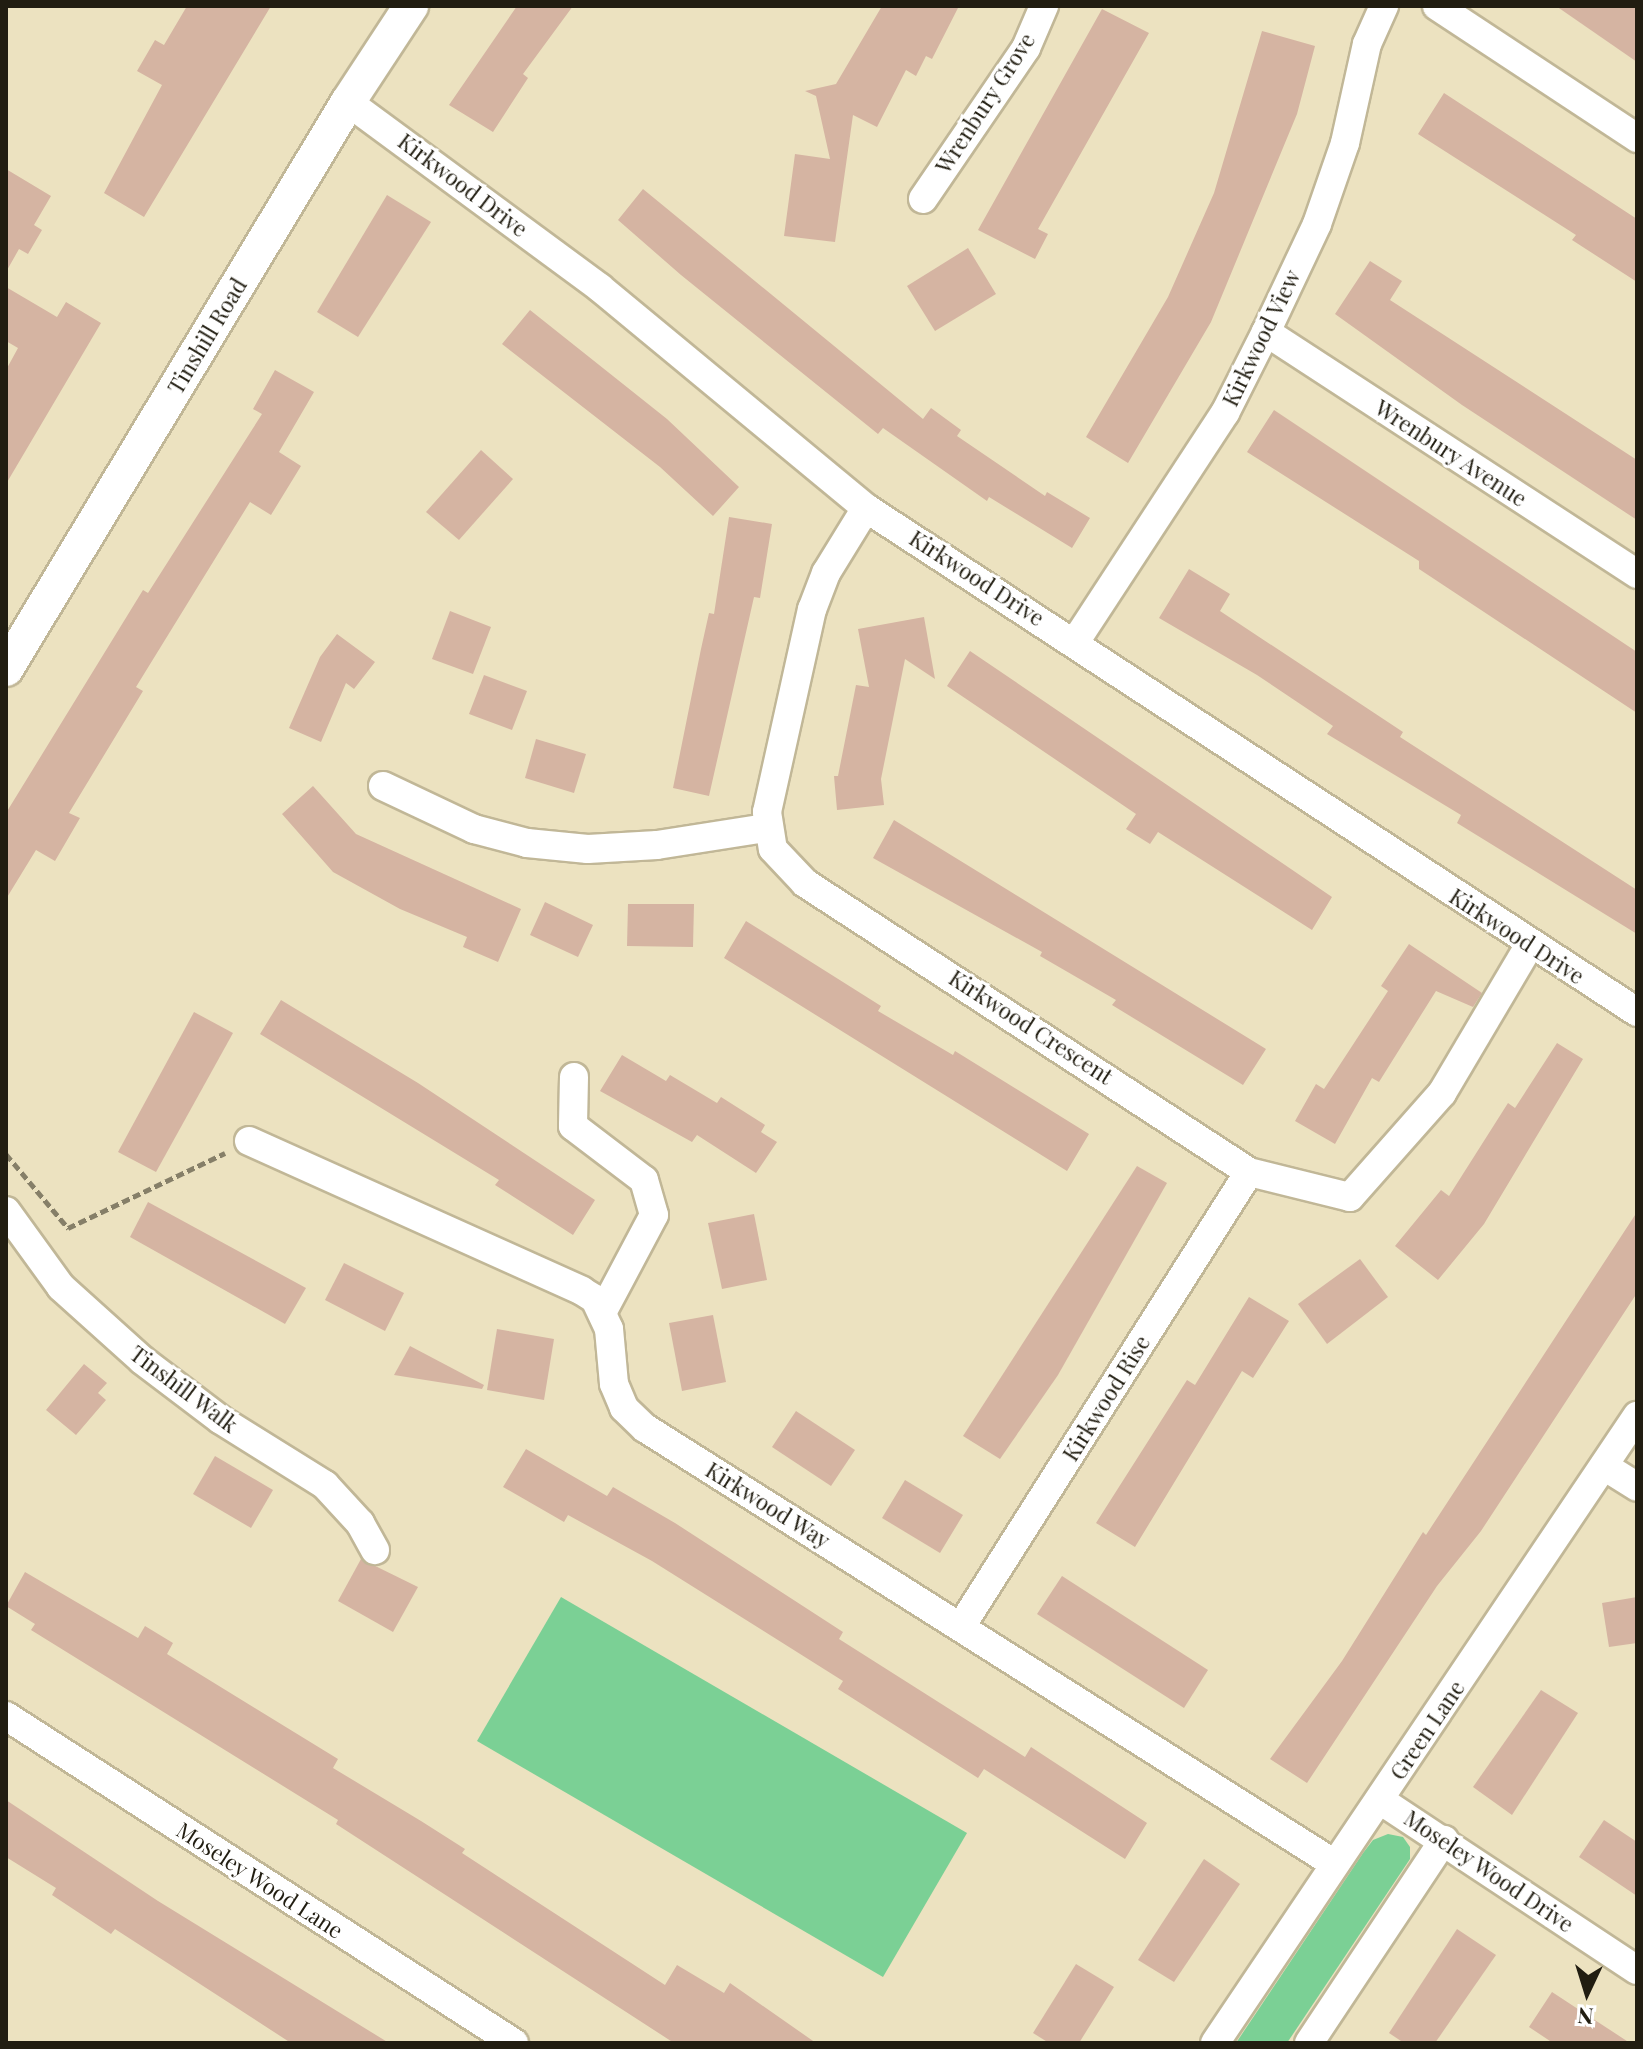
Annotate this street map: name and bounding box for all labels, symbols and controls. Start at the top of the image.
street label: Wrenbury Grove [930,28,1040,178]
street label: Kirkwood Drive [393,128,533,242]
street label: Kirkwood View [1216,265,1306,411]
street label: Tinshill Road [162,273,252,399]
street label: Wrenbury Avenue [1370,394,1532,512]
street label: Kirkwood Drive [905,525,1049,631]
street label: Kirkwood Drive [1445,883,1589,989]
street label: Kirkwood Crescent [944,964,1118,1090]
street label: Kirkwood Rise [1057,1330,1155,1466]
street label: Tinshill Walk [125,1340,243,1438]
street label: Kirkwood Way [701,1456,835,1554]
street label: Green Lane [1384,1675,1470,1785]
street label: Moseley Wood Drive [1399,1804,1579,1938]
street label: Moseley Wood Lane [171,1816,349,1944]
north arrow [1547,1953,1627,2033]
text: N [1576,2001,1594,2032]

